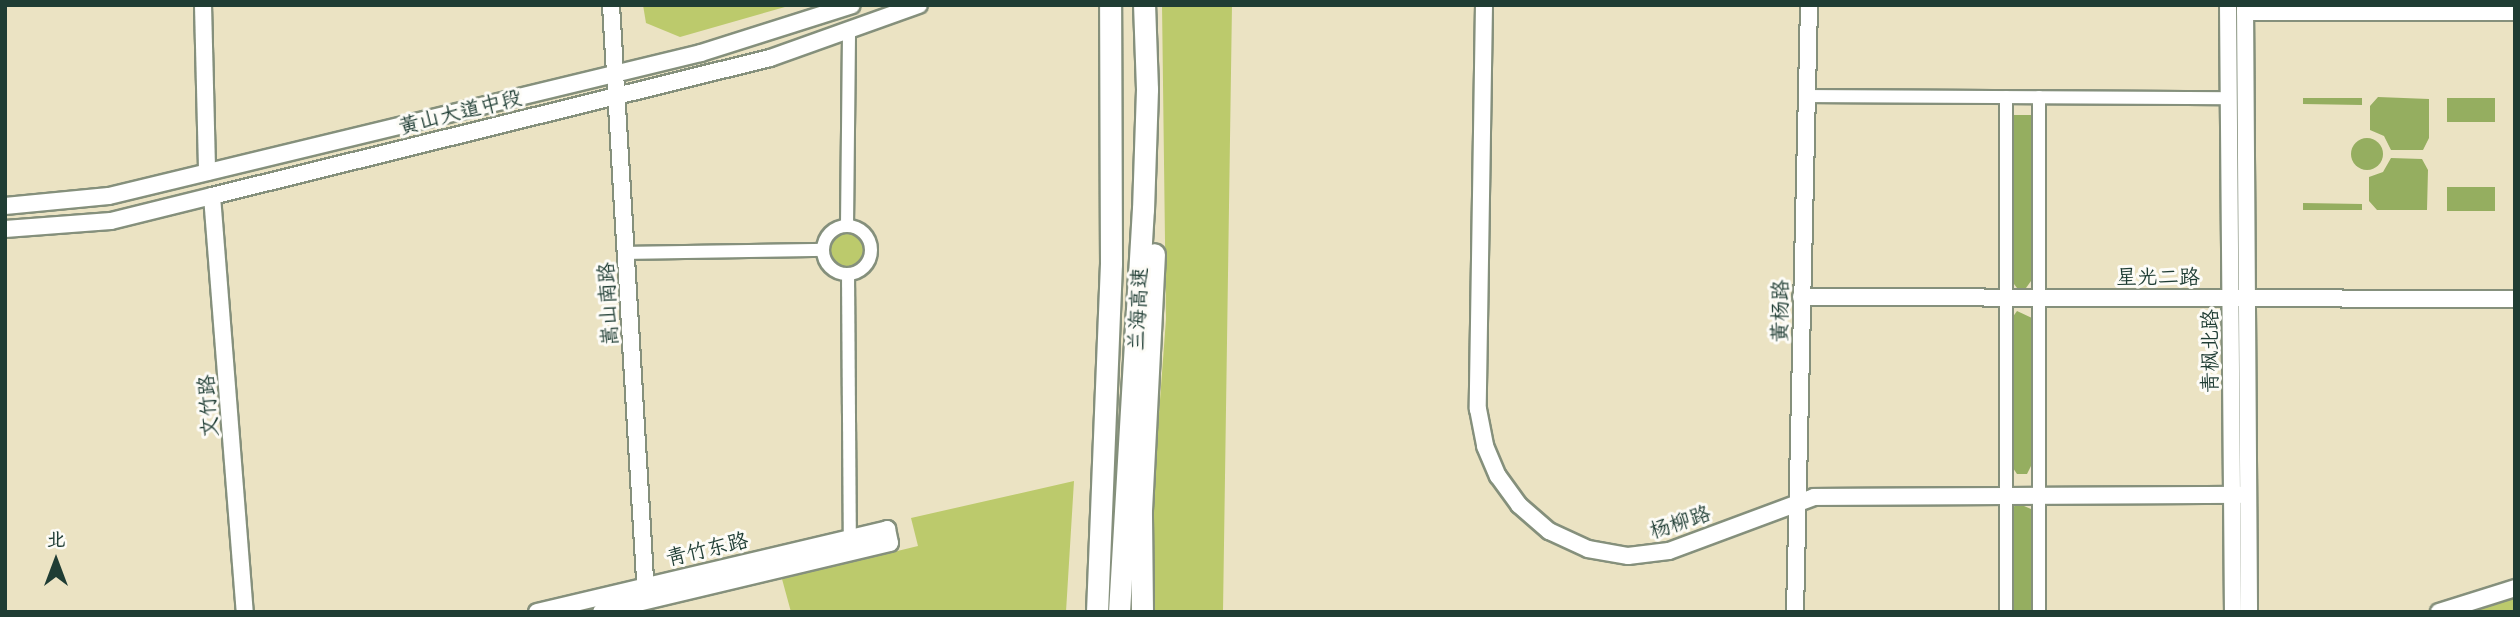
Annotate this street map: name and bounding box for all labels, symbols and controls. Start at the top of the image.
street label: 黄山大道中段 [396,85,524,139]
street label: 嵩山南路 [593,261,623,347]
street label: 星光二路 [2116,264,2200,290]
street label: 兰海高速 [1123,266,1153,352]
street label: 黄杨路 [1767,279,1793,343]
street label: 青枫北路 [2197,309,2223,393]
street label: 文竹路 [193,374,223,438]
street label: 杨柳路 [1646,500,1714,544]
north arrow [21,526,91,596]
street label: 青竹东路 [663,527,751,571]
text: 北 [46,529,66,551]

